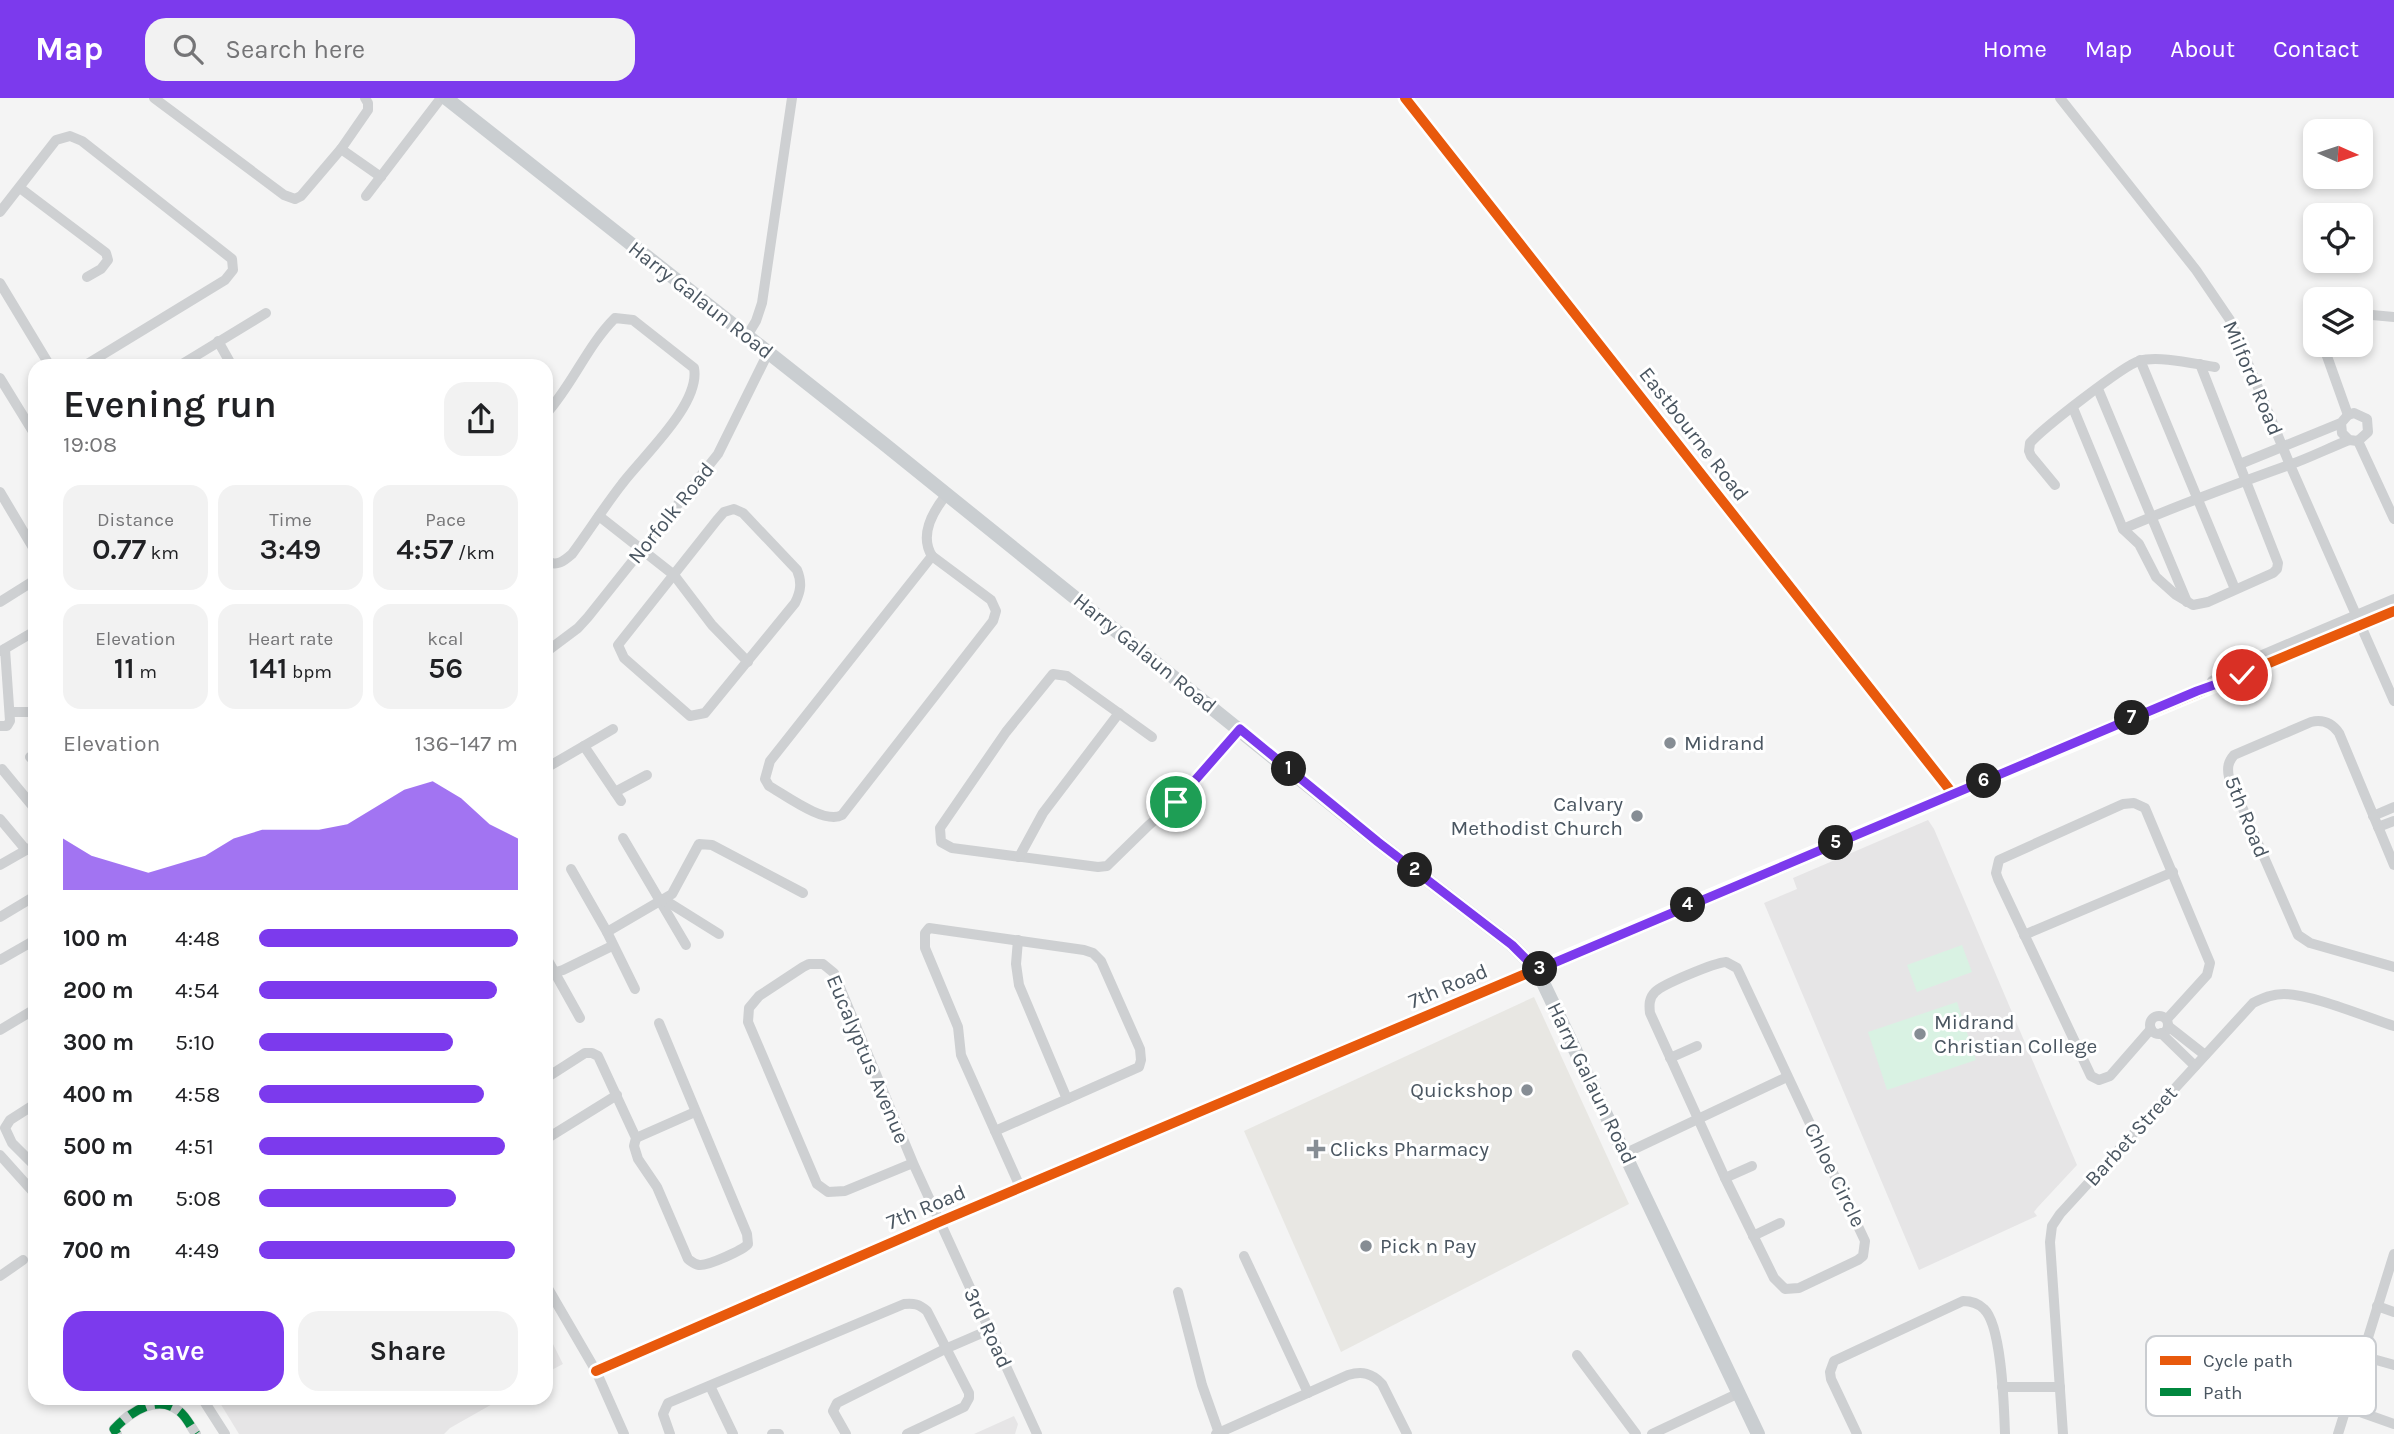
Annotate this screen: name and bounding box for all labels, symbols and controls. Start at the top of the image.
search box [145,18,635,81]
text: Map [35,30,103,68]
icon: search [169,30,207,68]
text: Search here [225,34,365,65]
text: Home [1983,35,2047,63]
text: Map [2085,35,2132,63]
text: About [2170,35,2235,63]
text: Contact [2273,35,2359,63]
north arrow [2303,119,2373,189]
map controls [2303,119,2373,357]
button: locate [2303,203,2373,273]
street label: Harry Galaun Road [624,236,778,364]
button: layers [2303,287,2373,357]
street label: Milford Road [2218,317,2288,439]
street label: Eastbourne Road [1634,362,1754,506]
text: Evening run [63,382,277,427]
button: share [444,382,518,456]
text: 19:08 [63,431,117,458]
street label: Norfolk Road [623,458,719,568]
text: Distance [97,509,174,531]
text: Time [269,509,312,531]
text: Pace [425,509,466,531]
text: 0.77 [92,531,146,567]
text: 3:49 [260,531,321,567]
text: 4:57 [396,531,454,567]
text: km [146,542,179,564]
text: /km [454,542,495,564]
street label: Harry Galaun Road [1069,588,1221,718]
text: Elevation [95,628,176,650]
text: Heart rate [248,628,333,650]
text: kcal [427,628,464,650]
pin [2212,645,2272,705]
text: 11 [114,650,135,686]
text: 141 [249,650,287,686]
text: 56 [428,650,463,686]
icon: check [2223,656,2261,694]
text: m [135,661,157,683]
text: bpm [287,661,332,683]
pin: 7 [2114,700,2150,736]
text: 7 [2127,706,2136,728]
text: Elevation [63,730,160,757]
text: 136–147 m [415,730,518,757]
place label: Midrand [1684,731,1765,755]
marker: Midrand [1662,735,1678,751]
pin: 1 [1272,752,1306,786]
text: 1 [1285,757,1292,779]
pin: 6 [1966,764,2002,798]
text: 6 [1978,769,1989,791]
pin [1146,772,1206,832]
street label: 5th Road [2220,773,2274,861]
icon: arrive [1157,783,1195,821]
place label: Calvary Methodist Church [1450,792,1623,840]
marker: Calvary Methodist Church [1629,808,1645,824]
pin: 5 [1818,826,1854,860]
text: 5 [1830,831,1841,853]
pin: 2 [1398,852,1432,888]
text: 2 [1409,858,1420,880]
pin: 4 [1670,888,1706,922]
text: 4 [1682,893,1693,915]
text: 100 m [63,925,128,952]
text: 4:48 [175,925,220,952]
pin: 3 [1522,952,1558,986]
text: 3 [1534,957,1545,979]
street label: 7th Road [1405,959,1491,1013]
street label: Eucalyptus Avenue [822,971,914,1147]
text: 200 m [63,977,134,1004]
text: 4:54 [175,977,219,1004]
street label: Harry Galaun Road [1542,998,1642,1168]
place label: Midrand Christian College [1934,1010,2097,1058]
marker: Midrand Christian College [1912,1026,1928,1042]
text: 300 m [63,1029,134,1056]
text: 5:10 [175,1029,215,1056]
place label: Quickshop [1410,1078,1513,1102]
text: 400 m [63,1081,133,1108]
text: 4:58 [175,1081,220,1108]
street label: Barbet Street [2080,1081,2182,1191]
marker: Quickshop [1519,1082,1535,1098]
street label: Chloe Circle [1799,1119,1871,1231]
text: 500 m [63,1133,133,1160]
text: 4:51 [175,1133,214,1160]
place label: Clicks Pharmacy [1330,1137,1489,1161]
marker: Clicks Pharmacy [1308,1141,1324,1157]
street label: 7th Road [883,1180,969,1234]
text: 600 m [63,1185,134,1212]
text: 5:08 [175,1185,221,1212]
place label: Pick n Pay [1380,1234,1476,1258]
text: 700 m [63,1237,131,1264]
text: 4:49 [175,1237,219,1264]
marker: Pick n Pay [1358,1238,1374,1254]
street label: 3rd Road [959,1284,1017,1372]
button: Save [63,1311,284,1391]
button: Share [298,1311,518,1391]
legend [2146,1336,2376,1416]
text: Cycle path [2203,1350,2293,1372]
text: Path [2203,1382,2243,1404]

